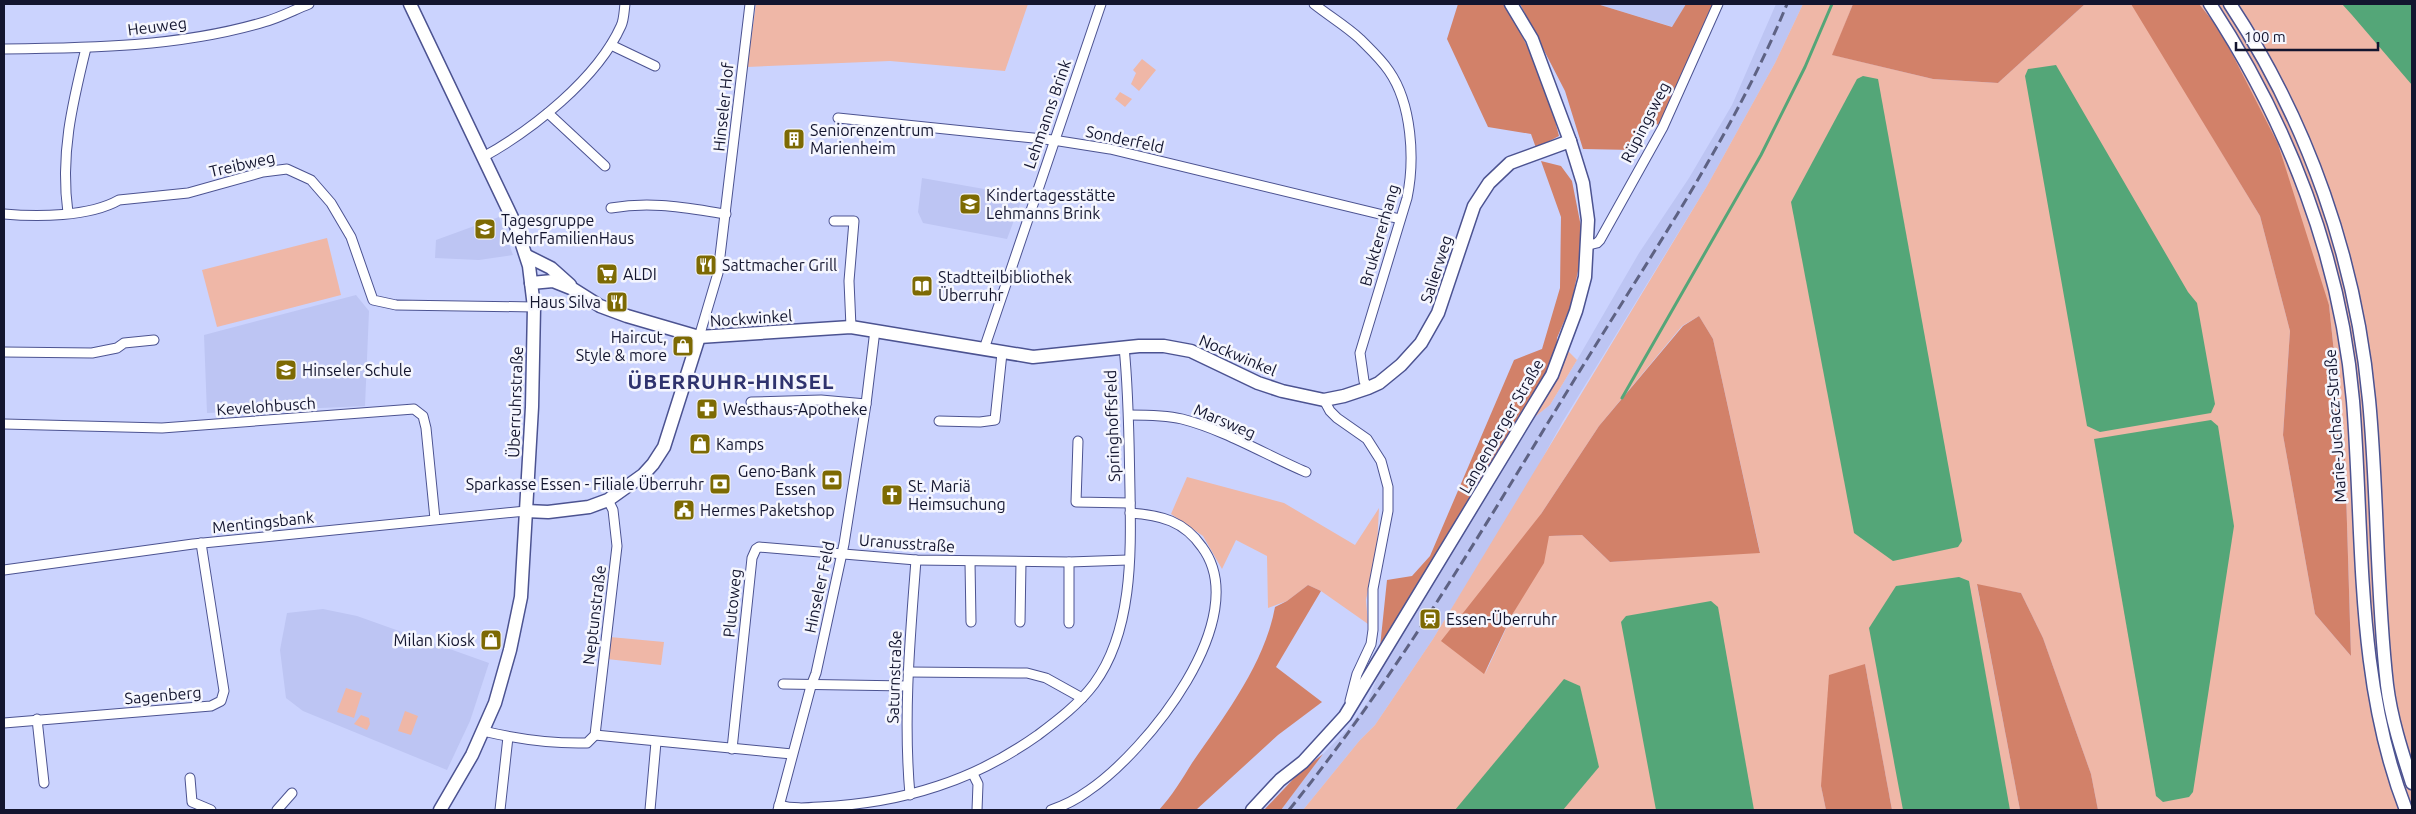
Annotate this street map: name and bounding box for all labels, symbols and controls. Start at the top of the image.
street label: Heuweg [126,13,188,39]
scale bar [2236,20,2378,52]
text: 100 m [2244,28,2286,45]
street label: Lehmanns Brink [1020,57,1074,171]
street label: Hinseler Hof [709,61,737,152]
street label: Rüpingsweg [1617,79,1673,165]
place label: Seniorenzentrum Marienheim [810,121,934,157]
street label: Sonderfeld [1084,122,1166,156]
building icon: Seniorenzentrum Marienheim [782,127,806,151]
street label: Treibweg [207,148,277,180]
street label: Bruktererhang [1356,182,1402,288]
place label: Kindertagesstätte Lehmanns Brink [986,186,1116,222]
school or university icon: Kindertagesstätte Lehmanns Brink [958,192,982,216]
place label: Tagesgruppe MehrFamilienHaus [501,211,634,247]
school or university icon: Tagesgruppe MehrFamilienHaus [473,217,497,241]
street label: Salierweg [1417,233,1455,305]
restaurant icon: Sattmacher Grill [694,253,718,277]
place label: Sattmacher Grill [722,256,837,274]
supermarket icon: ALDI [595,262,619,286]
place label: ALDI [623,265,657,283]
place label: Stadtteilbibliothek Überruhr [938,268,1072,304]
library icon: Stadtteilbibliothek Überruhr [910,274,934,298]
restaurant icon: Haus Silva [605,290,629,314]
place label: Haus Silva [529,293,601,311]
street label: Nockwinkel [709,306,793,330]
place label: Haircut, Style & more [576,328,667,364]
street label: Nockwinkel [1196,331,1280,379]
shop icon: Haircut, Style & more [671,334,695,358]
street label: Überruhrstraße [504,346,526,458]
street label: Marie-Juchacz-Straße [2321,349,2349,503]
street label: Langenberger Straße [1455,356,1547,496]
school or university icon: Hinseler Schule [274,358,298,382]
place label: Hinseler Schule [302,361,412,379]
district label: ÜBERRUHR-HINSEL [627,369,835,393]
street label: Springhoffsfeld [1101,370,1123,482]
street label: Kevelohbusch [216,394,316,418]
pharmacy icon: Westhaus-Apotheke [695,397,719,421]
place label: Westhaus-Apotheke [723,400,868,418]
street label: Marsweg [1191,400,1259,442]
shop icon: Kamps [688,432,712,456]
place label: Kamps [716,435,764,453]
place label: Geno-Bank Essen [738,462,816,498]
bank icon: Geno-Bank Essen [820,468,844,492]
bank icon: Sparkasse Essen - Filiale Überruhr [708,472,732,496]
place label: Sparkasse Essen - Filiale Überruhr [466,475,704,493]
place label: St. Mariä Heimsuchung [908,477,1006,513]
church icon: St. Mariä Heimsuchung [880,483,904,507]
public building icon: Hermes Paketshop [672,498,696,522]
place label: Hermes Paketshop [700,501,835,519]
street label: Mentingsbank [211,508,315,536]
street label: Uranusstraße [858,531,956,555]
street label: Hinseler Feld [800,539,838,635]
street label: Neptunstraße [579,564,609,666]
street label: Plutoweg [719,568,745,638]
station icon: Essen-Überruhr [1418,607,1442,631]
place label: Essen-Überruhr [1446,610,1557,628]
shop icon: Milan Kiosk [479,628,503,652]
street label: Saturnstraße [883,630,905,724]
place label: Milan Kiosk [394,631,475,649]
street label: Sagenberg [124,683,202,707]

